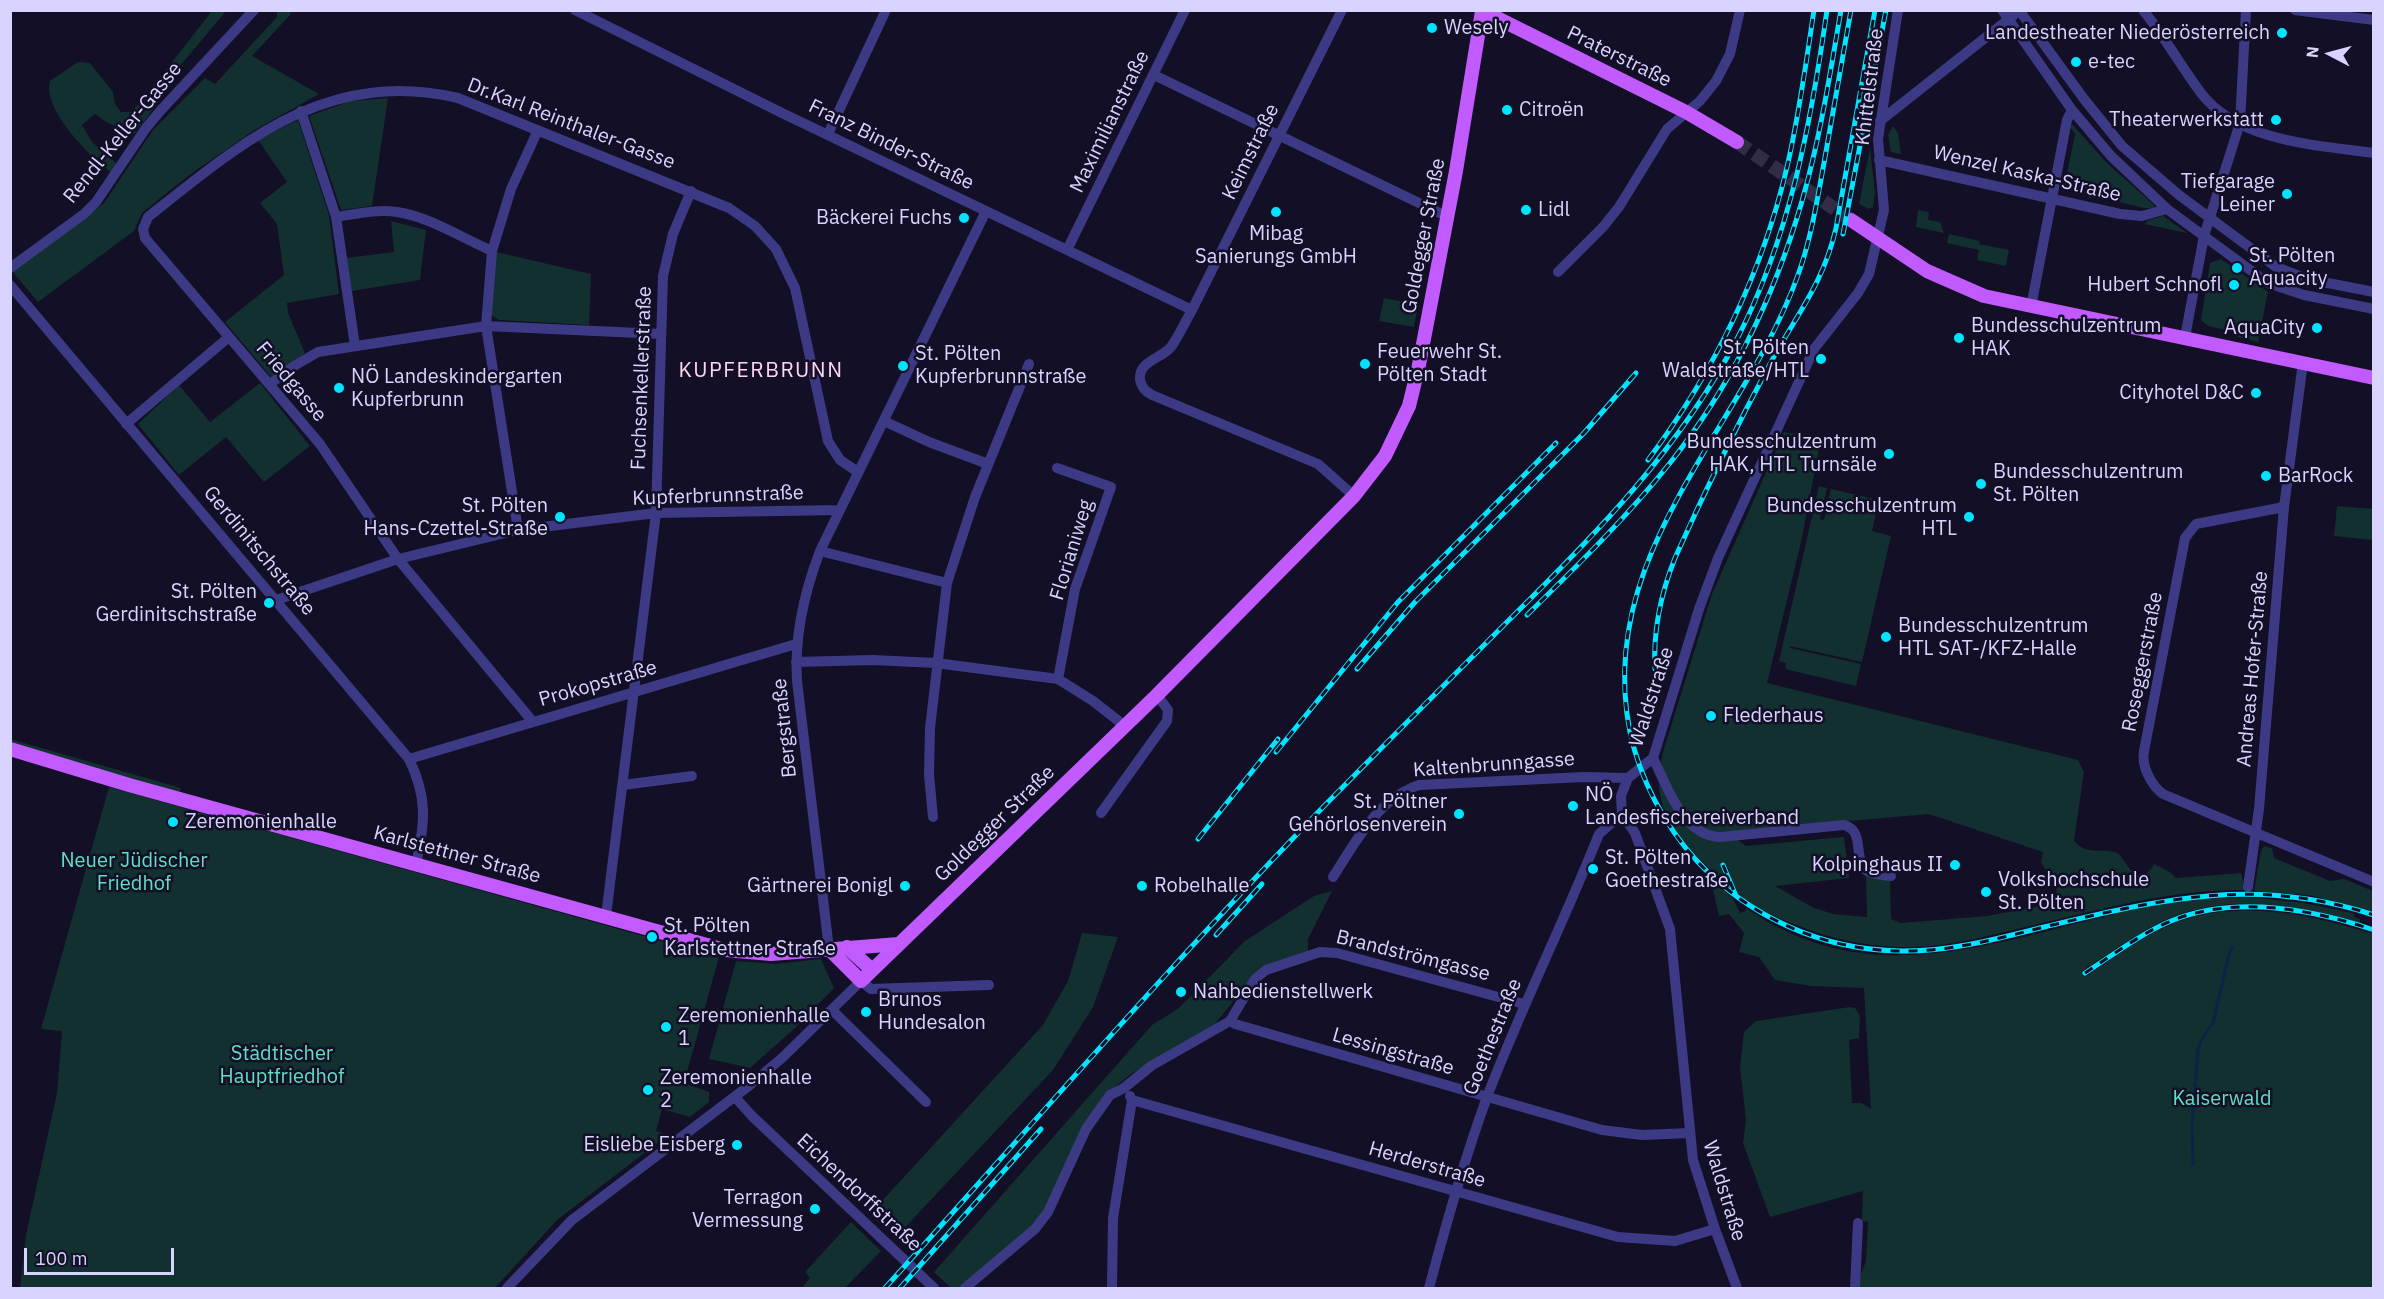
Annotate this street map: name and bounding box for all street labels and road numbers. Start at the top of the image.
street label: Praterstraße [1563,21,1675,93]
street label: Khittelstraße [1851,27,1889,147]
street label: Maximilianstraße [1065,47,1155,197]
street label: Rendl-Keller-Gasse [59,58,187,208]
street label: Dr.Karl Reinthaler-Gasse [464,73,678,175]
street label: Franz Binder-Straße [804,95,978,195]
street label: Keimstraße [1217,100,1285,204]
street label: Wenzel Kaska-Straße [1931,141,2123,207]
street label: Goldegger Straße [1397,156,1451,316]
street label: Fuchsenkellerstraße [627,286,657,470]
street label: Friedgasse [251,337,331,427]
street label: Gerdinitschstraße [198,481,320,621]
street label: Kupferbrunnstraße [632,481,804,511]
street label: Florianiweg [1045,497,1099,603]
street label: Andreas Hofer-Straße [2232,570,2274,768]
street label: Roseggerstraße [2118,590,2168,734]
street label: Waldstraße [1625,644,1679,750]
street label: Prokopstraße [536,656,660,712]
street label: Bergstraße [768,677,802,779]
street label: Kaltenbrunngasse [1412,747,1576,783]
street label: Goldegger Straße [930,761,1060,887]
street label: Karlstettner Straße [371,821,543,889]
street label: Brandströmgasse [1333,925,1493,987]
street label: Goethestraße [1459,975,1527,1099]
street label: Lessingstraße [1329,1023,1457,1081]
street label: Eichendorffstraße [792,1129,926,1257]
street label: Herderstraße [1366,1137,1488,1193]
street label: Waldstraße [1697,1138,1751,1244]

